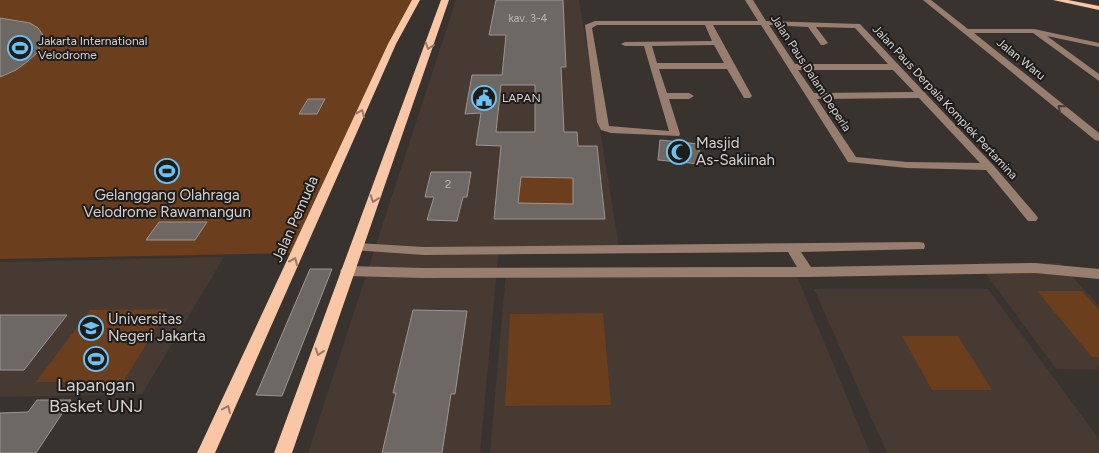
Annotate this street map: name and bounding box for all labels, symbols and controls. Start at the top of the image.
house number: kav. 3-4 [509,12,548,25]
street label: Jalan Paus Dalam Deperla [768,12,854,134]
street label: Jalan Paus Derpala Komplek Pertamina [870,22,1020,182]
place label: Jakarta International Velodrome [38,34,147,62]
sports icon: Jakarta International Velodrome [7,35,33,61]
street label: Jalan Waru [994,35,1048,83]
one-way arrow [425,41,435,50]
public building icon: LAPAN [471,85,497,111]
place label: LAPAN [502,91,541,105]
one-way arrow [1058,105,1067,113]
one-way arrow [354,109,365,118]
place label: Masjid As-Sakiinah [696,134,775,169]
mosque icon: Masjid As-Sakiinah [666,139,692,165]
sports icon: Gelanggang Olahraga Velodrome Rawamangun [154,158,180,184]
street label: Jalan Pemuda [268,173,322,265]
house number: 2 [445,177,451,191]
place label: Gelanggang Olahraga Velodrome Rawamangun [83,186,251,221]
one-way arrow [370,194,380,203]
one-way arrow [287,257,298,266]
place label: Universitas Negeri Jakarta [108,310,206,345]
school or university icon: Universitas Negeri Jakarta [78,315,104,341]
sports icon: Lapangan Basket UNJ [83,346,109,372]
one-way arrow [315,347,325,356]
place label: Lapangan Basket UNJ [49,374,143,417]
one-way arrow [220,405,231,414]

